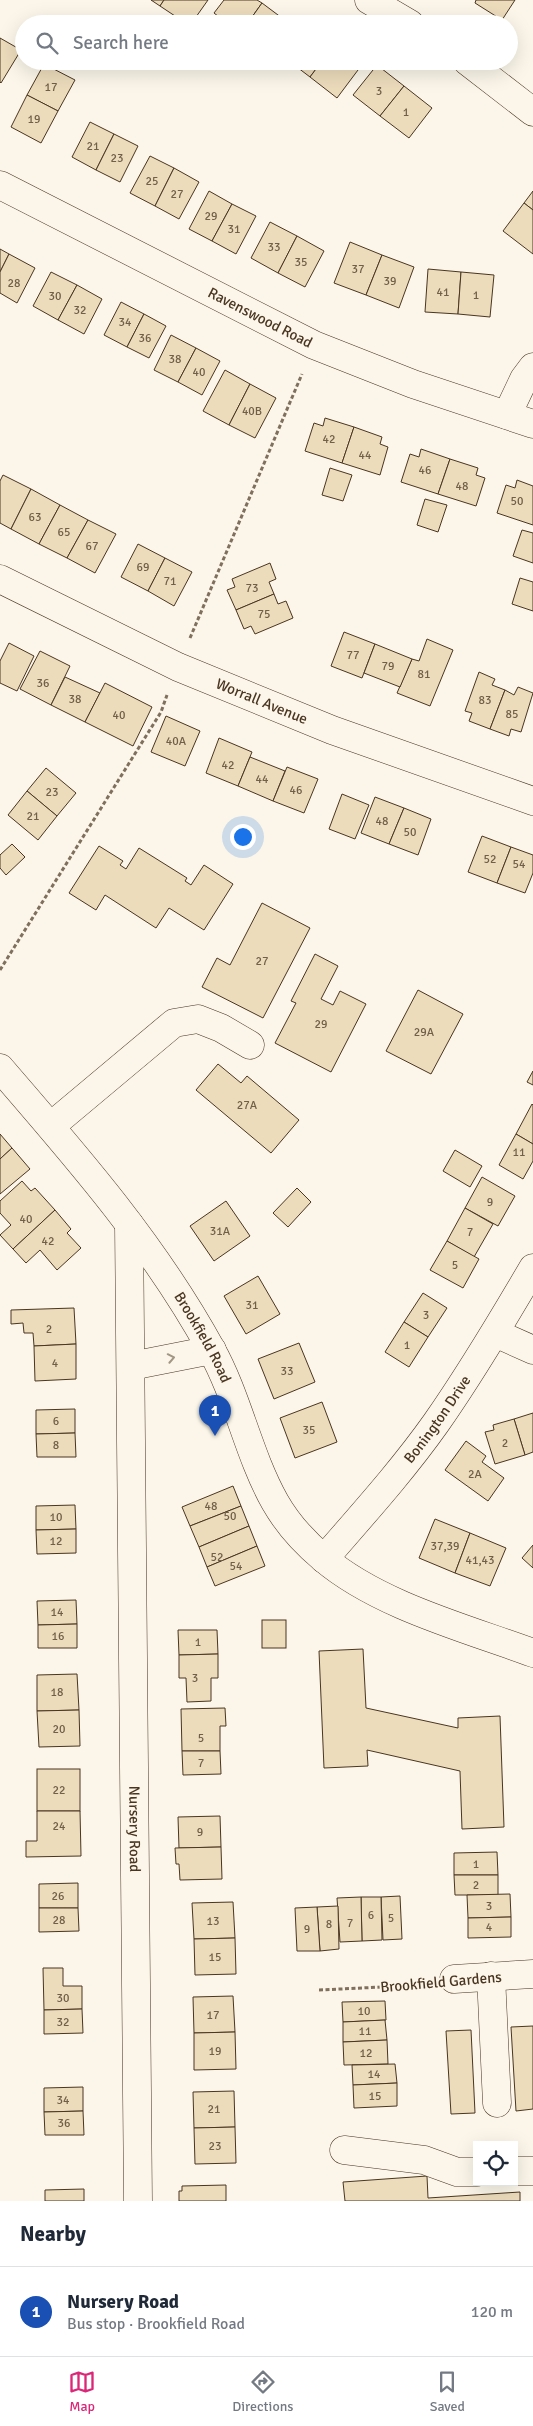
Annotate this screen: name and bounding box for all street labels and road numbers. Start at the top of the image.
street label: Ravenswood Road [205,283,315,352]
street label: Worrall Avenue [213,674,310,728]
street label: Brookfield Road [170,1289,235,1385]
street label: Bonington Drive [400,1372,474,1467]
street label: Nursery Road [125,1786,144,1872]
street label: Brookfield Gardens [380,1968,503,1996]

